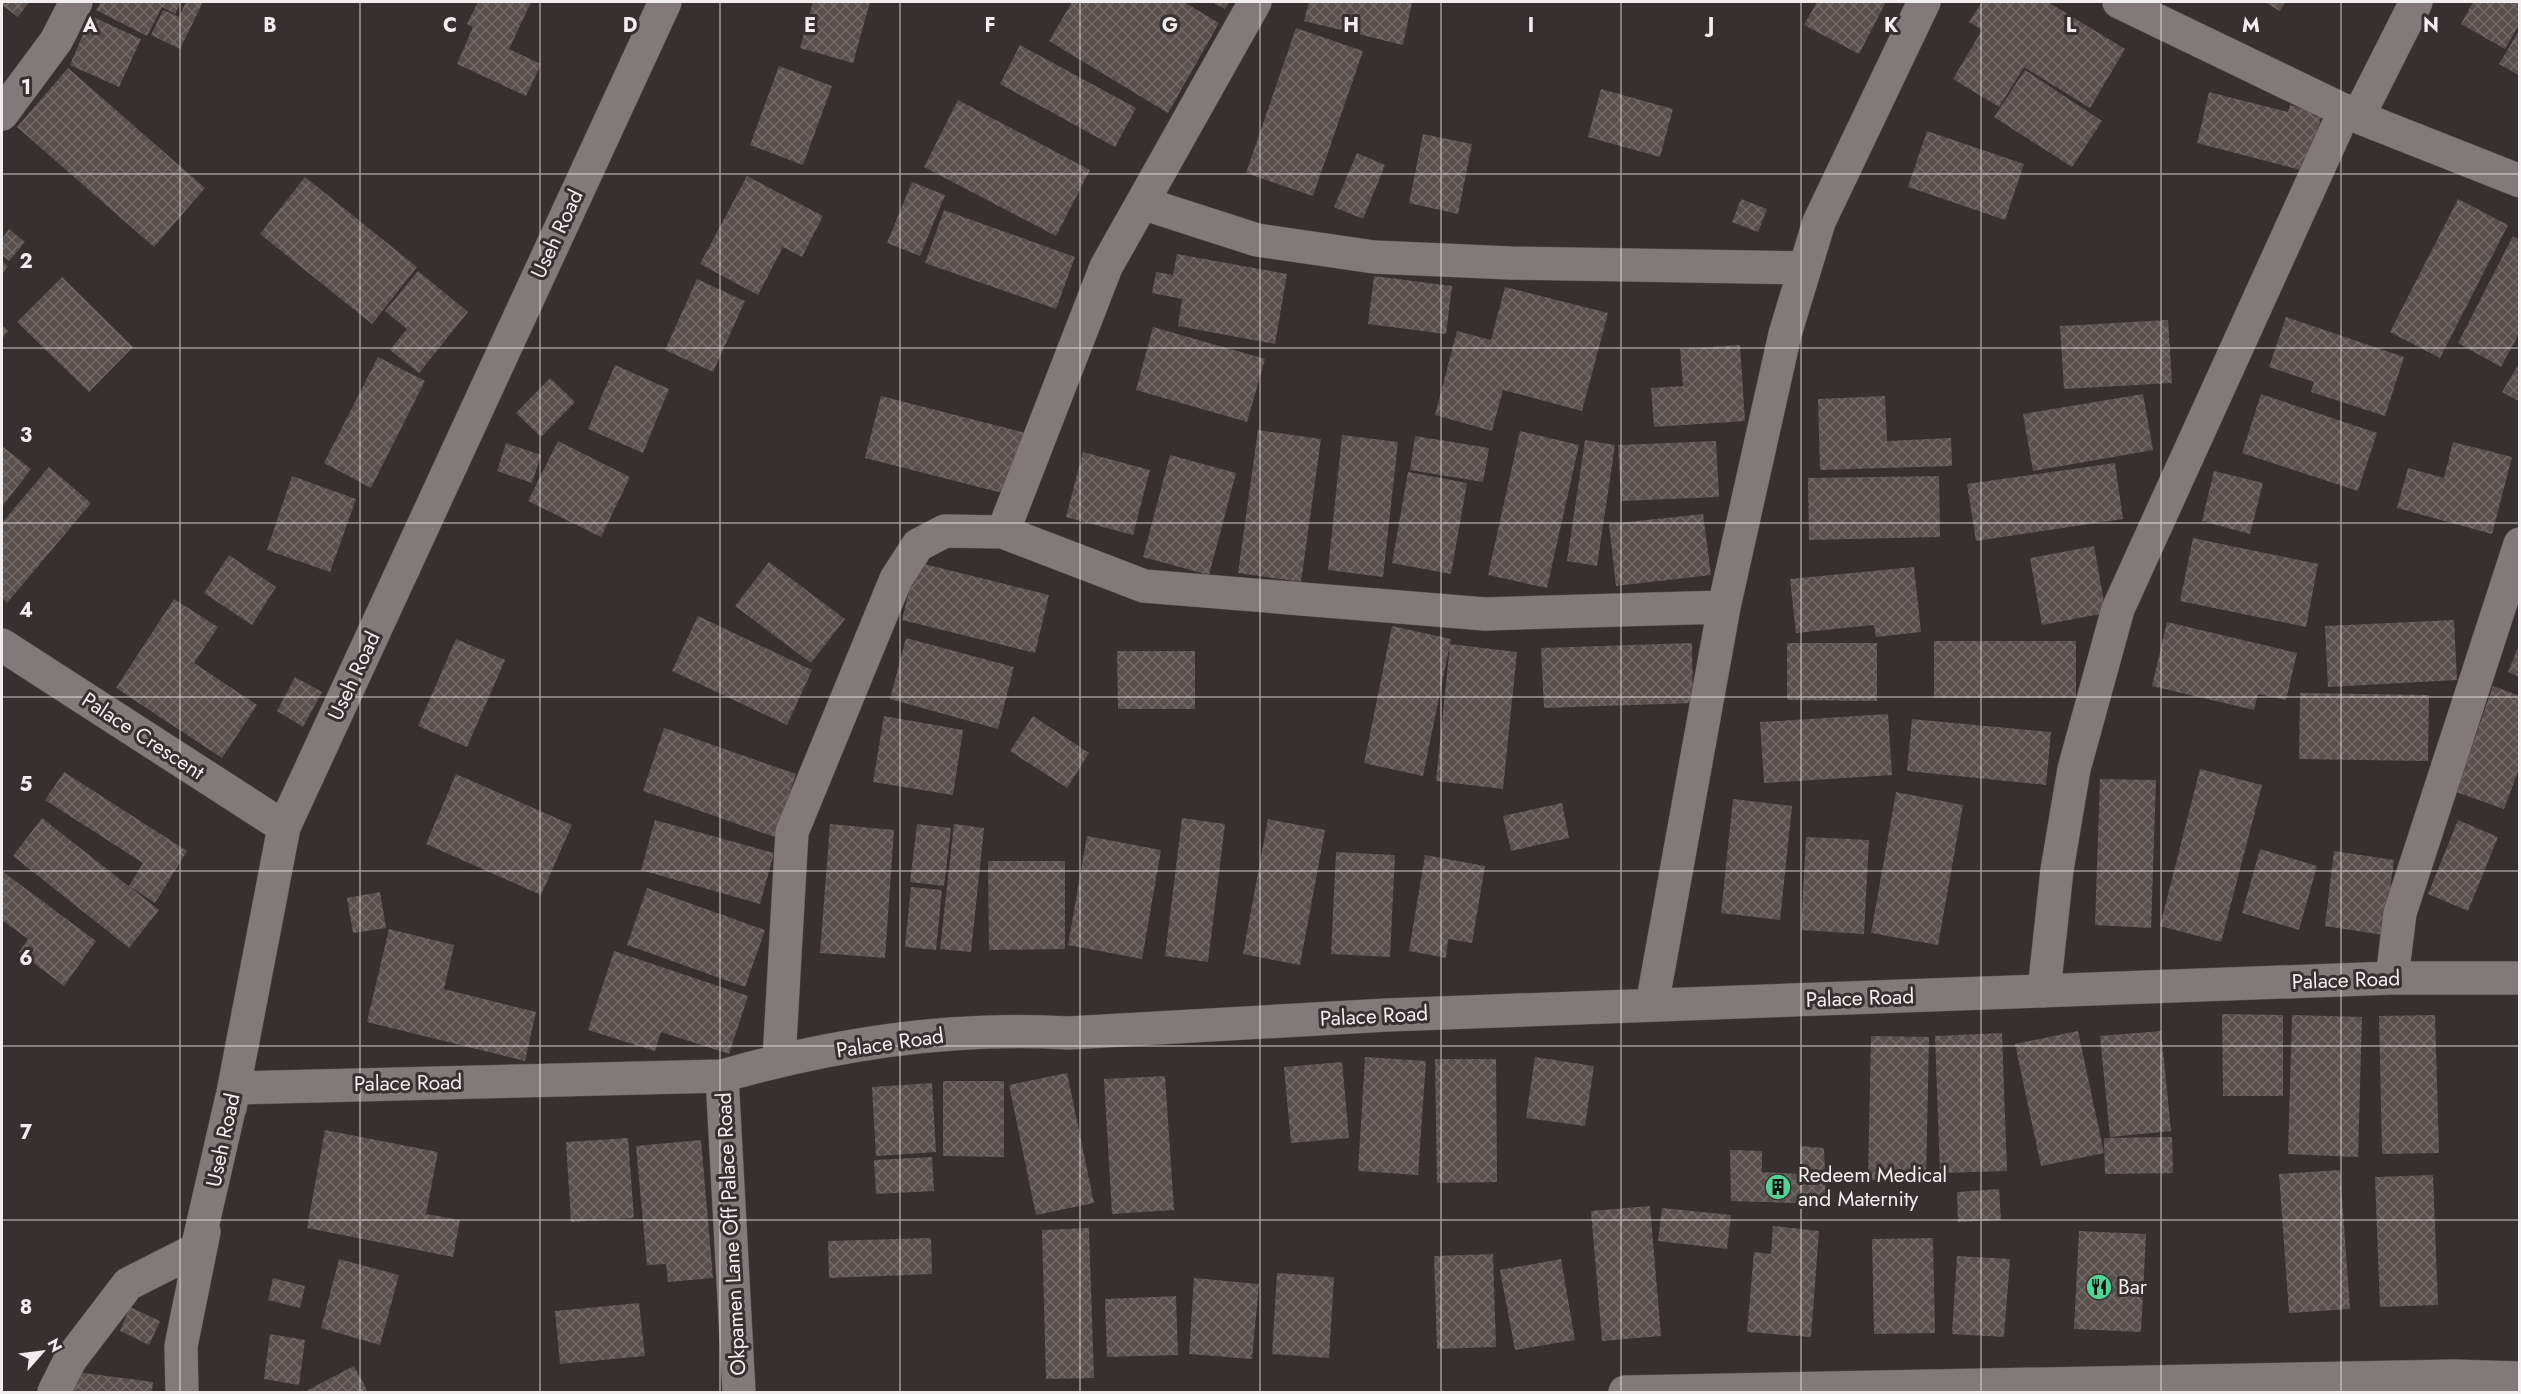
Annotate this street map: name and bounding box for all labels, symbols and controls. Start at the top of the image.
text: A [82,11,98,40]
text: B [263,11,277,40]
text: C [443,11,457,40]
text: D [623,11,637,40]
text: E [804,11,816,40]
text: F [984,11,996,40]
text: G [1162,11,1178,40]
text: H [1343,11,1359,40]
text: I [1528,11,1534,40]
text: J [1704,11,1714,40]
text: K [1884,11,1898,40]
text: L [2066,11,2077,40]
text: M [2242,11,2260,40]
text: N [2423,11,2439,40]
text: 1 [21,73,31,102]
street label: Useh Road [523,185,591,283]
text: 2 [19,247,33,276]
text: 3 [20,421,32,450]
text: 4 [19,596,33,625]
street label: Useh Road [320,627,388,725]
street label: Palace Crescent [76,685,210,787]
text: 5 [20,770,33,799]
text: 6 [19,944,33,973]
street label: Palace Road [2291,963,2401,997]
street label: Palace Road [1805,981,1915,1015]
street label: Palace Road [1319,998,1429,1034]
street label: Palace Road [834,1021,946,1065]
street label: Palace Road [354,1067,462,1099]
street label: Useh Road [198,1090,248,1190]
street label: Okpamen Lane Off Palace Road [709,1092,753,1376]
text: 7 [20,1118,33,1147]
place label: Redeem Medical and Maternity [1798,1160,1947,1214]
building icon: Redeem Medical and Maternity [1763,1172,1793,1202]
restaurant icon: Bar [2084,1272,2114,1302]
place label: Bar [2118,1272,2148,1302]
text: 8 [20,1293,32,1322]
north arrow [12,1322,72,1382]
text: N [42,1334,68,1356]

